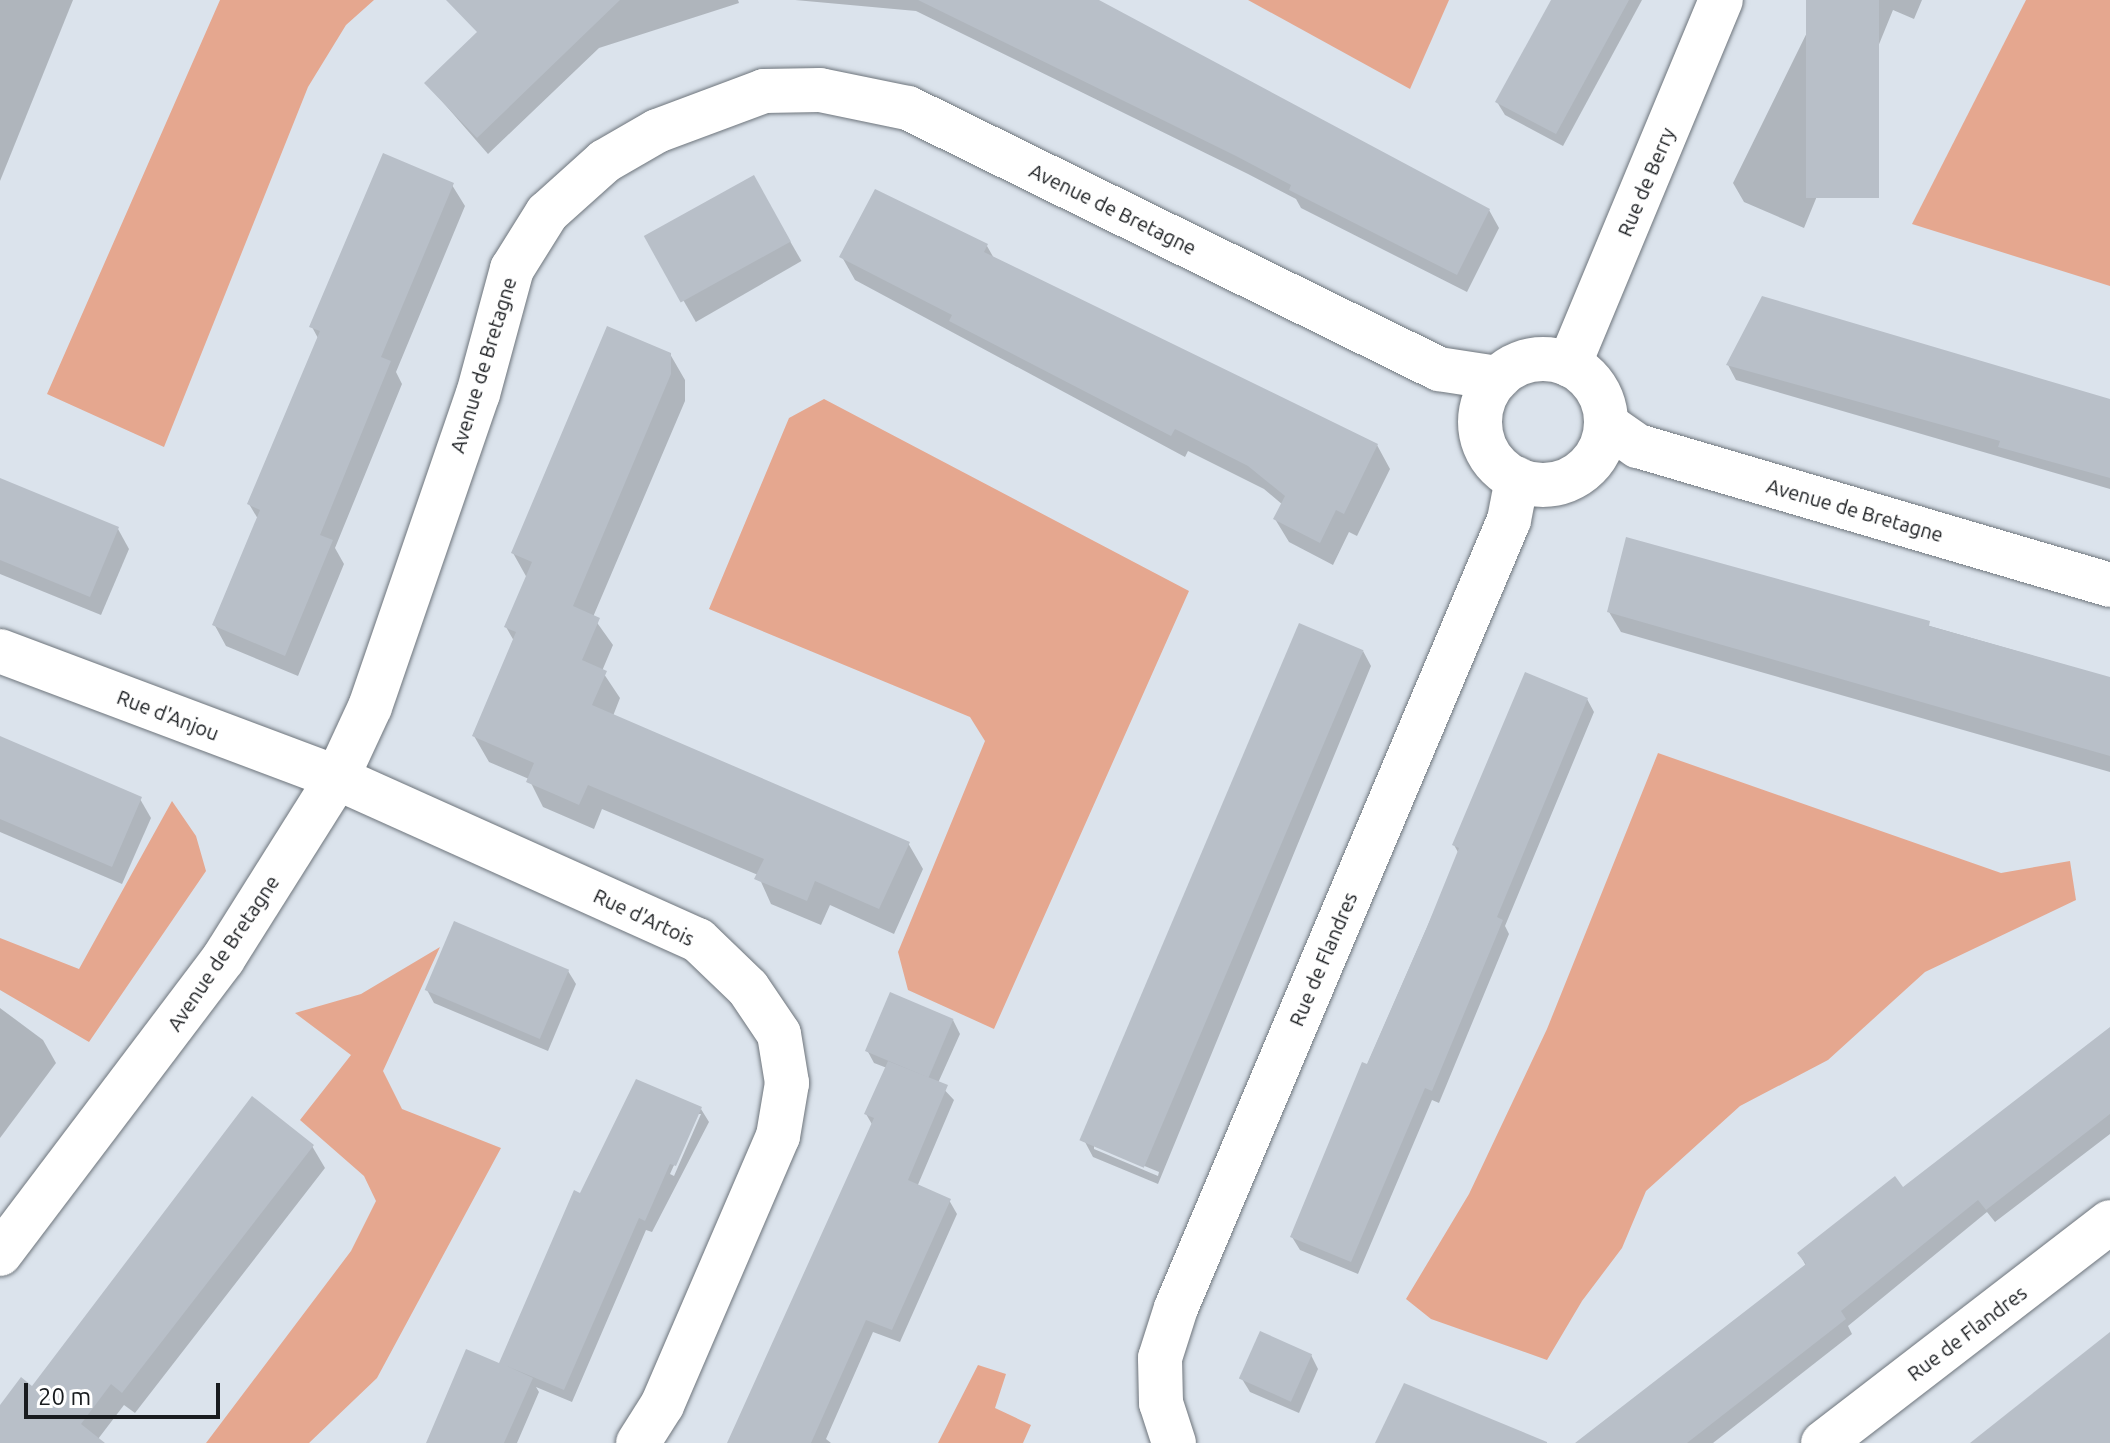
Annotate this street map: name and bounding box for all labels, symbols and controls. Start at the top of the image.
street label: Rue de Berry [1612,124,1680,240]
street label: Avenue de Bretagne [1026,158,1200,260]
street label: Avenue de Bretagne [445,274,521,456]
street label: Avenue de Bretagne [1764,473,1946,547]
street label: Rue d'Anjou [114,685,222,745]
street label: Avenue de Bretagne [162,871,284,1035]
street label: Rue d'Artois [590,883,698,951]
street label: Rue de Flandres [1284,888,1362,1030]
street label: Rue de Flandres [1903,1280,2031,1386]
scale bar [28,1367,224,1417]
text: 20 m [38,1383,91,1410]

